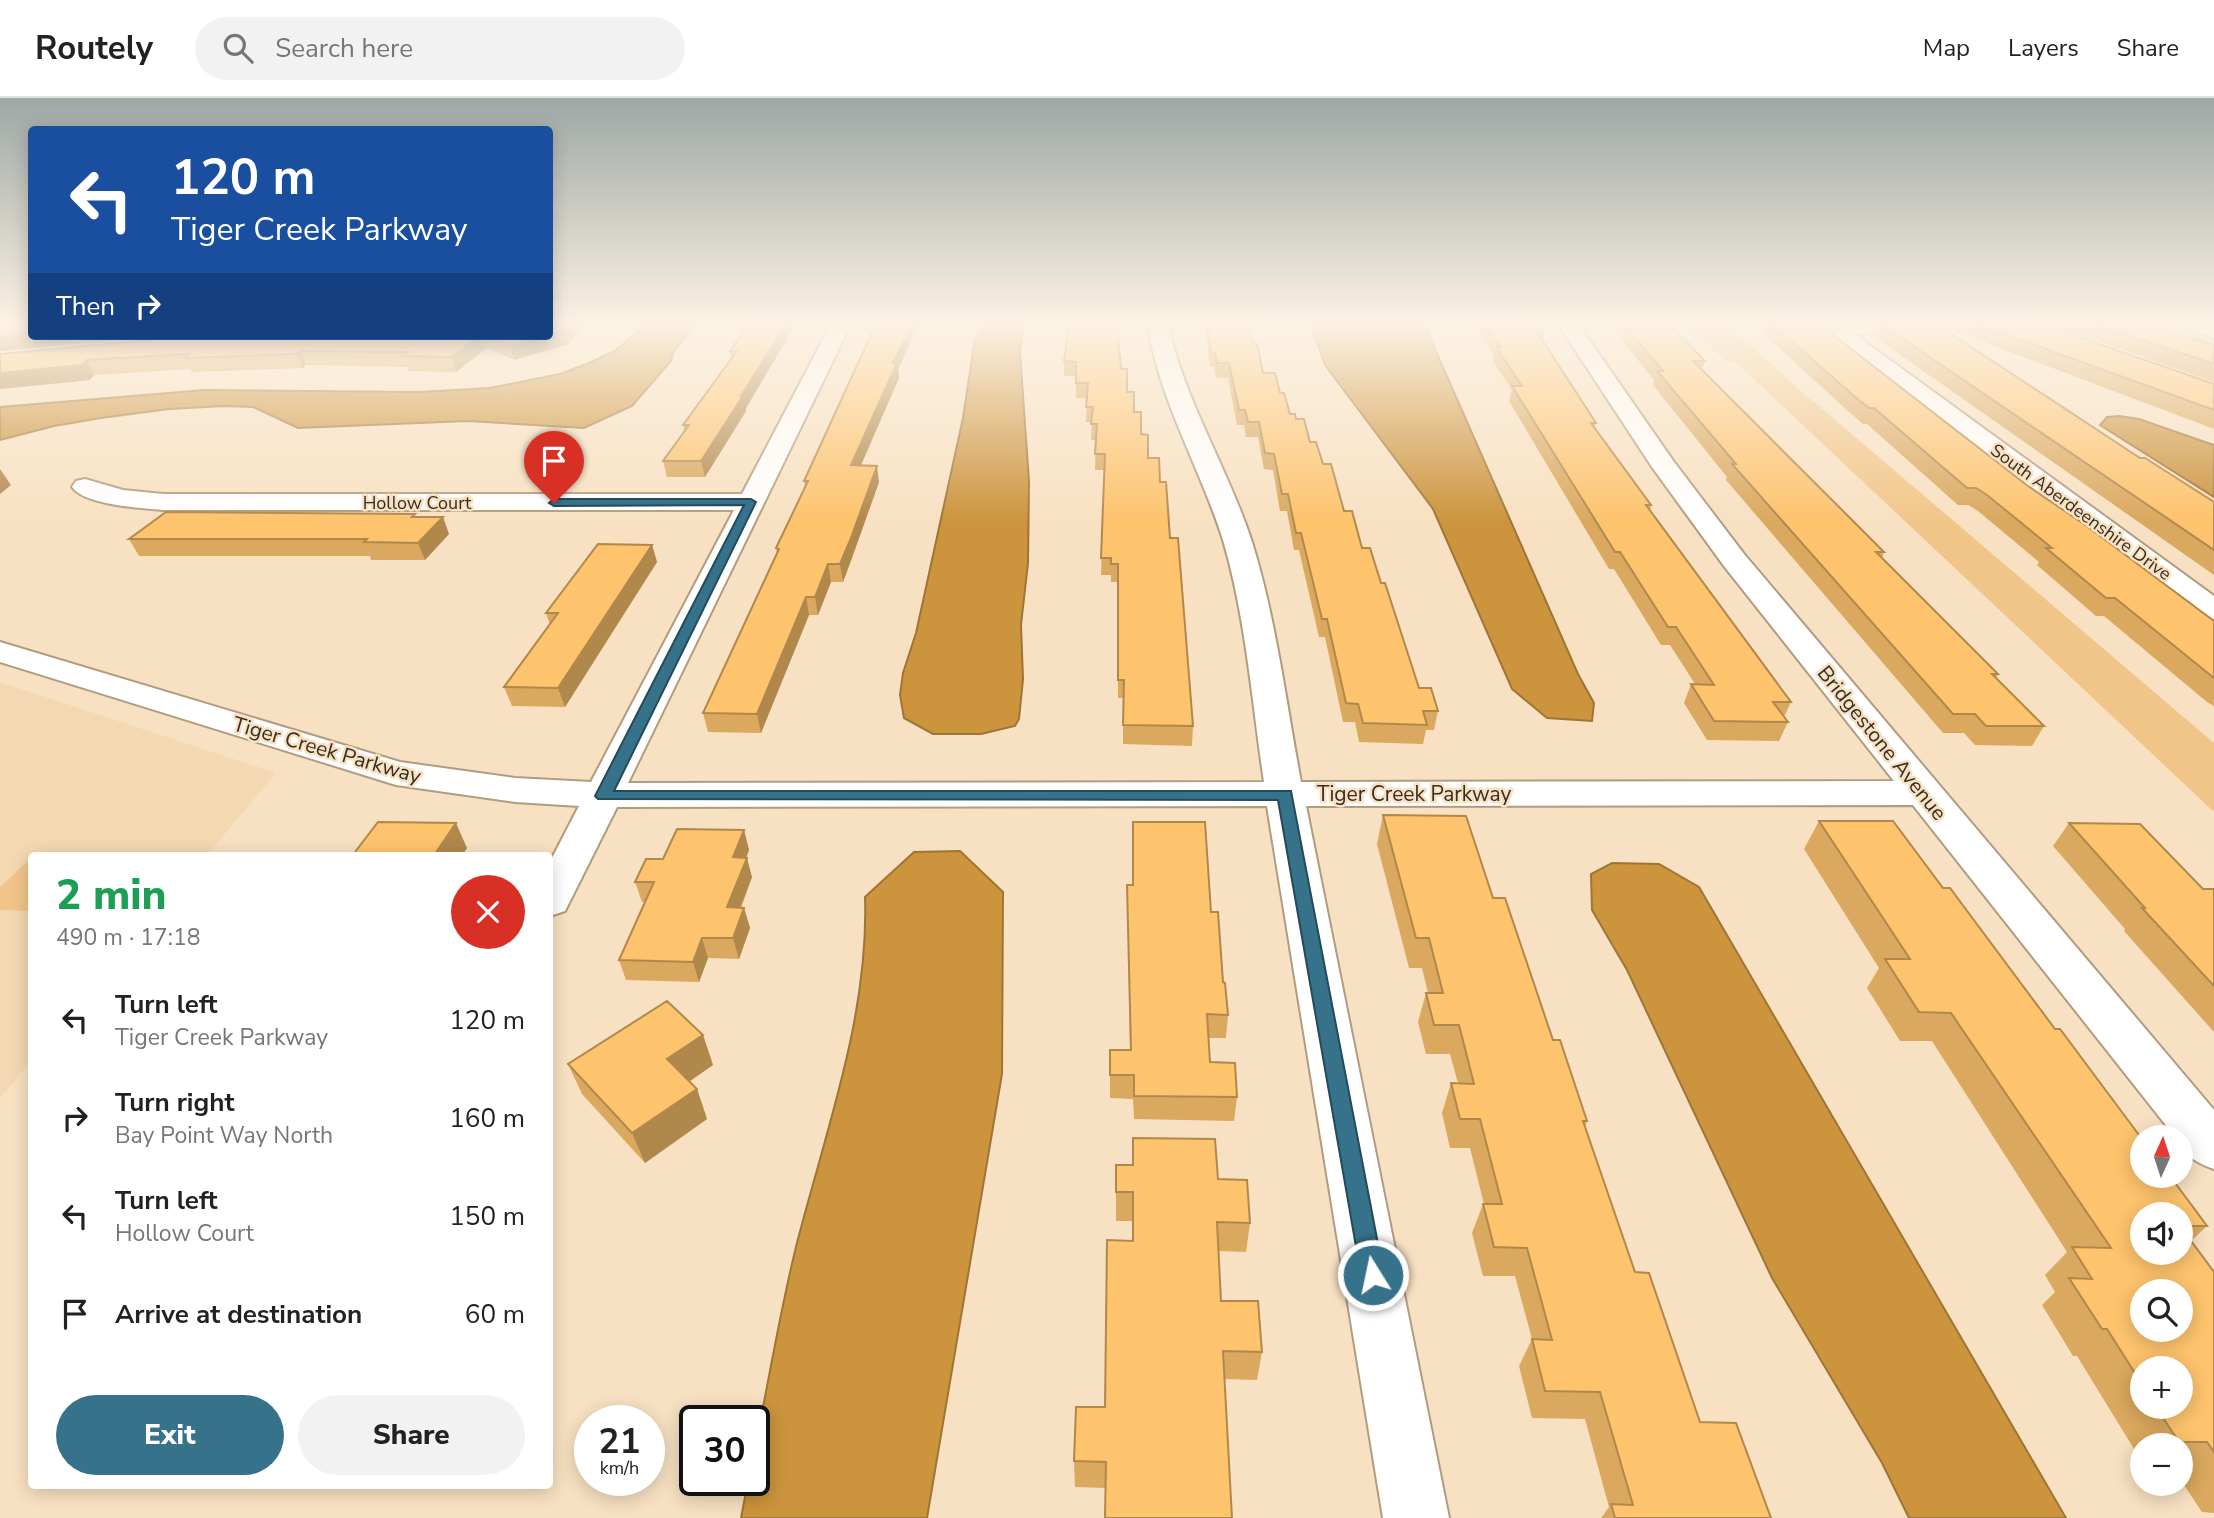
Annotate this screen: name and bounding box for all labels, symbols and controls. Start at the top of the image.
search box [195,17,685,80]
text: Routely [35,26,153,71]
icon: search [219,29,257,67]
text: Search here [275,31,413,66]
text: Map [1923,32,1970,64]
text: Layers [2008,32,2079,64]
text: Share [2117,32,2179,64]
text: 120 m [171,144,315,211]
icon: left [56,154,147,245]
text: Tiger Creek Parkway [171,208,467,251]
icon: right [129,287,167,325]
text: Then [56,289,115,324]
pin [524,431,584,503]
street label: South Aberdeenshire Drive [1986,438,2176,586]
icon: arrive [535,442,573,480]
street label: Hollow Court [363,491,472,515]
street label: Bridgestone Avenue [1811,660,1953,826]
street label: Tiger Creek Parkway [230,710,425,790]
street label: Tiger Creek Parkway [1317,780,1511,808]
text: 2 min [56,867,166,924]
button: close [451,875,525,949]
text: 490 m · 17:18 [56,922,201,953]
text: Turn left [115,987,218,1022]
icon: left [56,1001,94,1039]
text: 120 m [449,1003,525,1038]
text: Tiger Creek Parkway [115,1022,328,1053]
text: Turn right [115,1085,234,1120]
icon: right [56,1099,94,1137]
text: 160 m [449,1101,525,1136]
text: Bay Point Way North [115,1120,333,1151]
north arrow [2130,1125,2193,1188]
map controls [2130,1125,2193,1496]
text: Turn left [115,1183,218,1218]
icon: left [56,1197,94,1235]
text: 150 m [449,1199,525,1234]
button: sound [2130,1202,2193,1265]
text: Hollow Court [115,1218,254,1249]
position arrow [1336,1238,1410,1312]
button: search [2130,1279,2193,1342]
icon: arrive [56,1295,94,1333]
text: Arrive at destination [115,1297,362,1332]
text: 60 m [465,1297,525,1332]
button: + [2130,1356,2193,1419]
button: Exit [56,1395,284,1475]
button: Share [298,1395,525,1475]
speed limit sign: 30 [679,1405,770,1496]
text: 21 [598,1418,641,1465]
button: − [2130,1433,2193,1496]
text: km/h [600,1456,639,1480]

